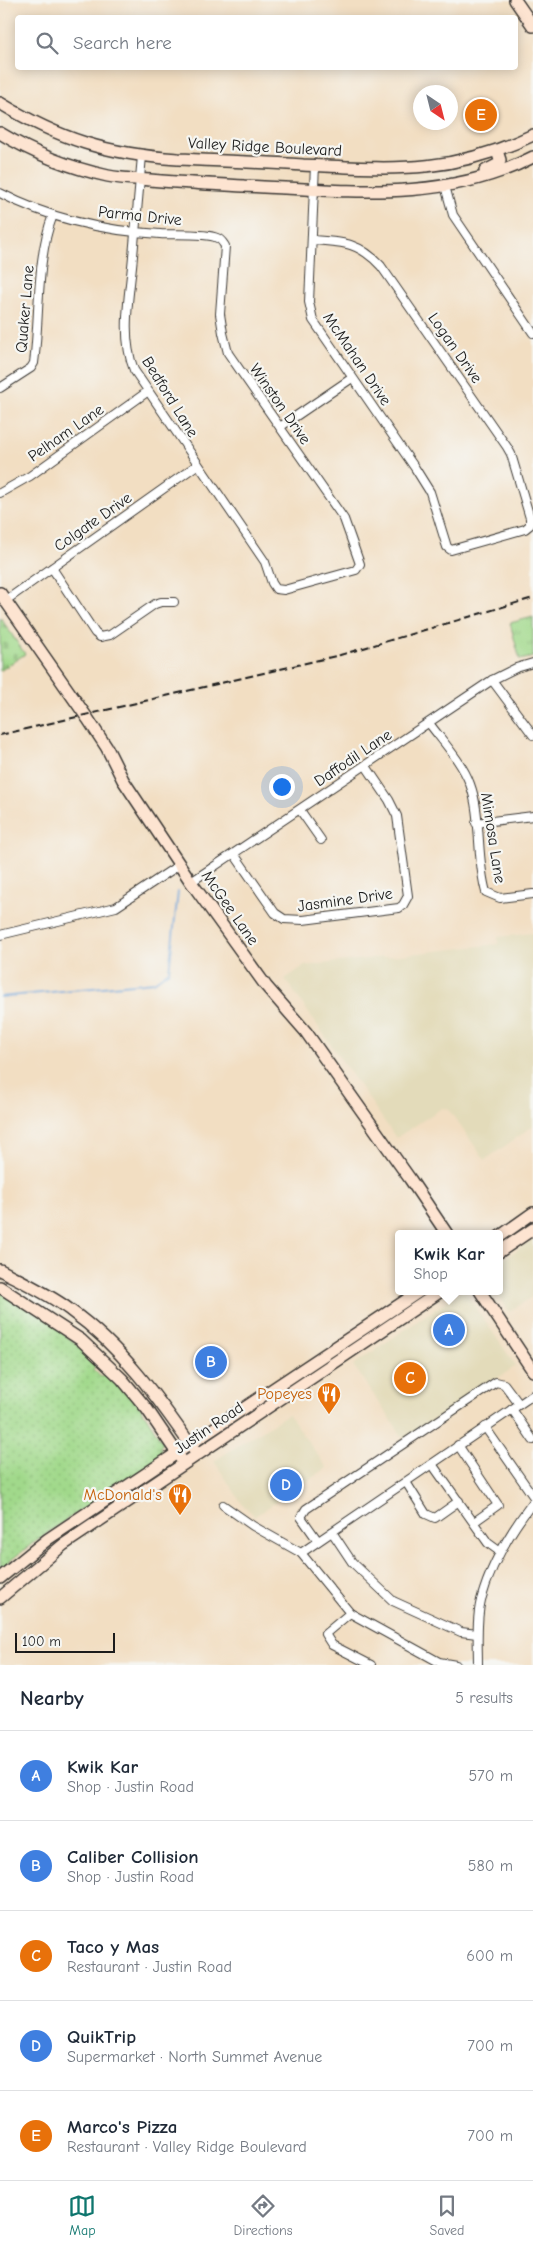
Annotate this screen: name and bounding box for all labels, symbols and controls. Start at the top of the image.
search box [15,15,518,70]
icon: search [33,29,61,57]
text: Search here [73,32,172,54]
north arrow [413,85,458,130]
pin: E [465,96,497,134]
street label: Valley Ridge Boulevard [188,134,342,160]
street label: Parma Drive [97,203,183,229]
street label: Quaker Lane [12,265,38,353]
street label: McMahan Drive [319,309,395,409]
street label: Logan Drive [424,309,486,387]
street label: Bedford Lane [138,353,202,441]
street label: Winston Drive [246,360,314,448]
street label: Pelham Lane [25,400,107,466]
street label: Colgate Drive [51,489,135,555]
street label: Daffodil Lane [311,726,395,790]
your location [269,774,295,800]
street label: Mimosa Lane [477,791,509,885]
street label: McGee Lane [198,867,262,949]
street label: Jasmine Drive [296,884,394,916]
popup [395,1230,503,1295]
text: Kwik Kar [413,1243,485,1265]
text: Shop [413,1265,448,1283]
pin: A [433,1311,465,1349]
pin: B [195,1343,227,1381]
pin: C [394,1359,426,1397]
restaurant icon: Popeyes [316,1381,342,1415]
place label: Popeyes [257,1385,312,1403]
street label: Justin Road [171,1398,247,1458]
pin: D [270,1466,302,1504]
restaurant icon: McDonald's [167,1482,193,1516]
place label: McDonald's [83,1486,162,1504]
scale bar [15,1630,115,1653]
text: 100 m [22,1633,61,1650]
text: Nearby [20,1686,84,1710]
text: 5 results [455,1689,513,1707]
text: Kwik Kar [67,1756,138,1778]
text: A [32,1767,40,1785]
text: 570 m [468,1767,513,1785]
text: Shop · Justin Road [67,1778,194,1796]
text: Caliber Collision [67,1846,199,1868]
text: B [31,1857,41,1875]
text: 580 m [468,1857,513,1875]
text: Shop · Justin Road [67,1868,194,1886]
text: Taco y Mas [67,1936,159,1958]
text: C [31,1947,41,1965]
text: 600 m [466,1947,513,1965]
text: Restaurant · Justin Road [67,1958,232,1976]
text: QuikTrip [67,2026,136,2048]
text: D [31,2037,41,2055]
text: 700 m [467,2037,513,2055]
text: Supermarket · North Summet Avenue [67,2048,322,2066]
text: Marco's Pizza [67,2116,177,2138]
text: E [31,2127,41,2145]
text: 700 m [467,2127,513,2145]
text: Restaurant · Valley Ridge Boulevard [67,2138,307,2156]
tab: Map [68,2192,96,2239]
tab: Directions [233,2192,293,2239]
tab: Saved [430,2192,465,2239]

